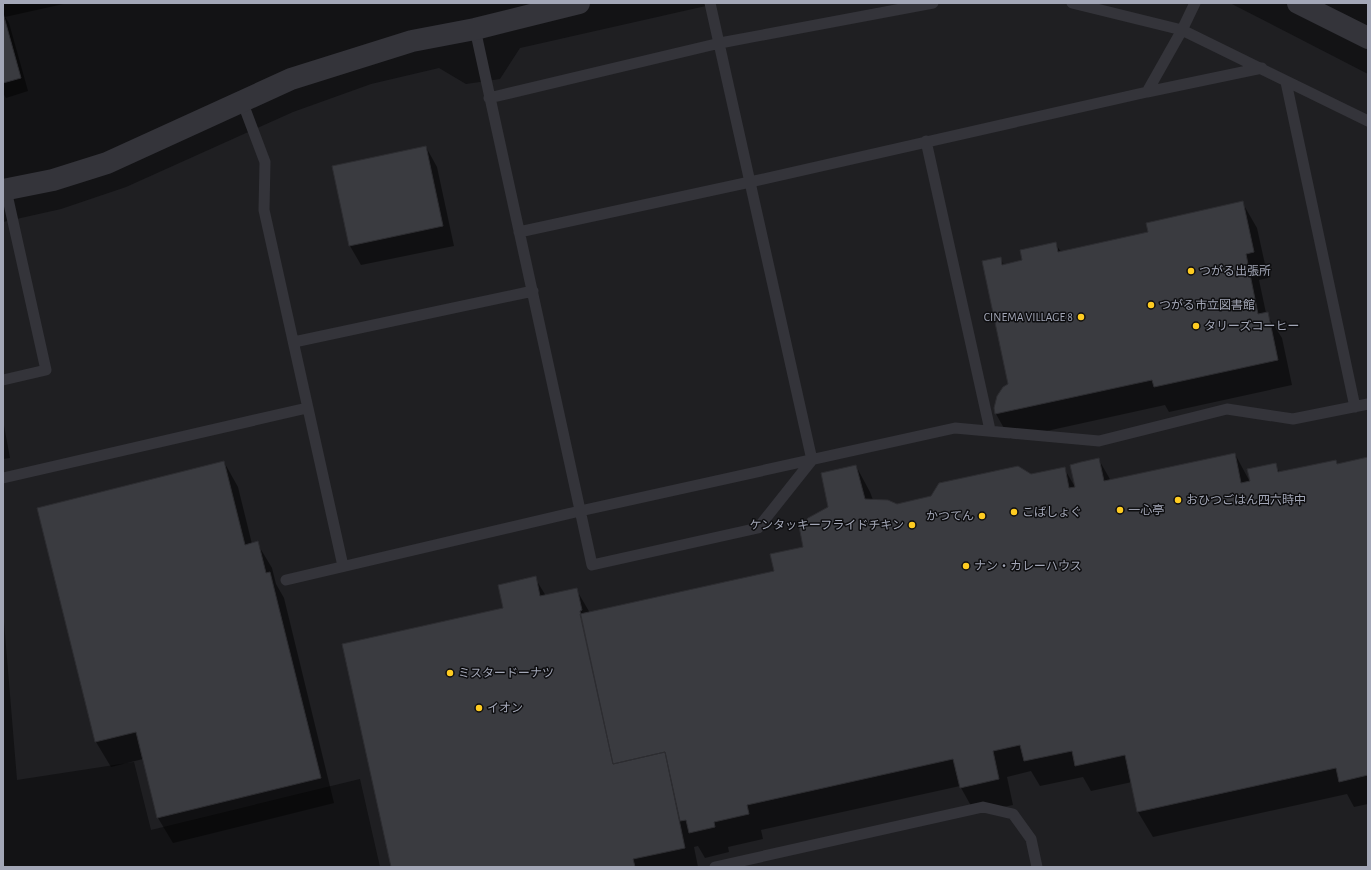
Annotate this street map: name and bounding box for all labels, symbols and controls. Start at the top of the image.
place label: つがる出張所 [1199,264,1271,277]
marker: つがる出張所 [1186,266,1196,276]
place label: つがる市立図書館 [1159,298,1255,311]
marker: つがる市立図書館 [1146,300,1156,310]
place label: CINEMA VILLAGE 8 [984,311,1073,323]
marker: CINEMA VILLAGE 8 [1076,312,1086,322]
place label: タリーズコーヒー [1204,319,1299,332]
marker: タリーズコーヒー [1191,321,1201,331]
place label: おひつごはん四六時中 [1186,493,1306,506]
marker: おひつごはん四六時中 [1173,495,1183,505]
place label: 一心亭 [1128,504,1164,516]
place label: こばしょぐ [1022,505,1082,518]
marker: 一心亭 [1115,505,1125,515]
marker: こばしょぐ [1009,507,1019,517]
place label: かつてん [926,510,974,522]
marker: かつてん [977,511,987,521]
place label: ケンタッキーフライドチキン [749,519,904,531]
marker: ケンタッキーフライドチキン [907,520,917,530]
place label: ナン・カレーハウス [974,560,1082,572]
marker: ナン・カレーハウス [961,561,971,571]
place label: ミスタードーナツ [458,667,554,679]
marker: ミスタードーナツ [445,668,455,678]
place label: イオン [487,702,523,714]
marker: イオン [474,703,484,713]

